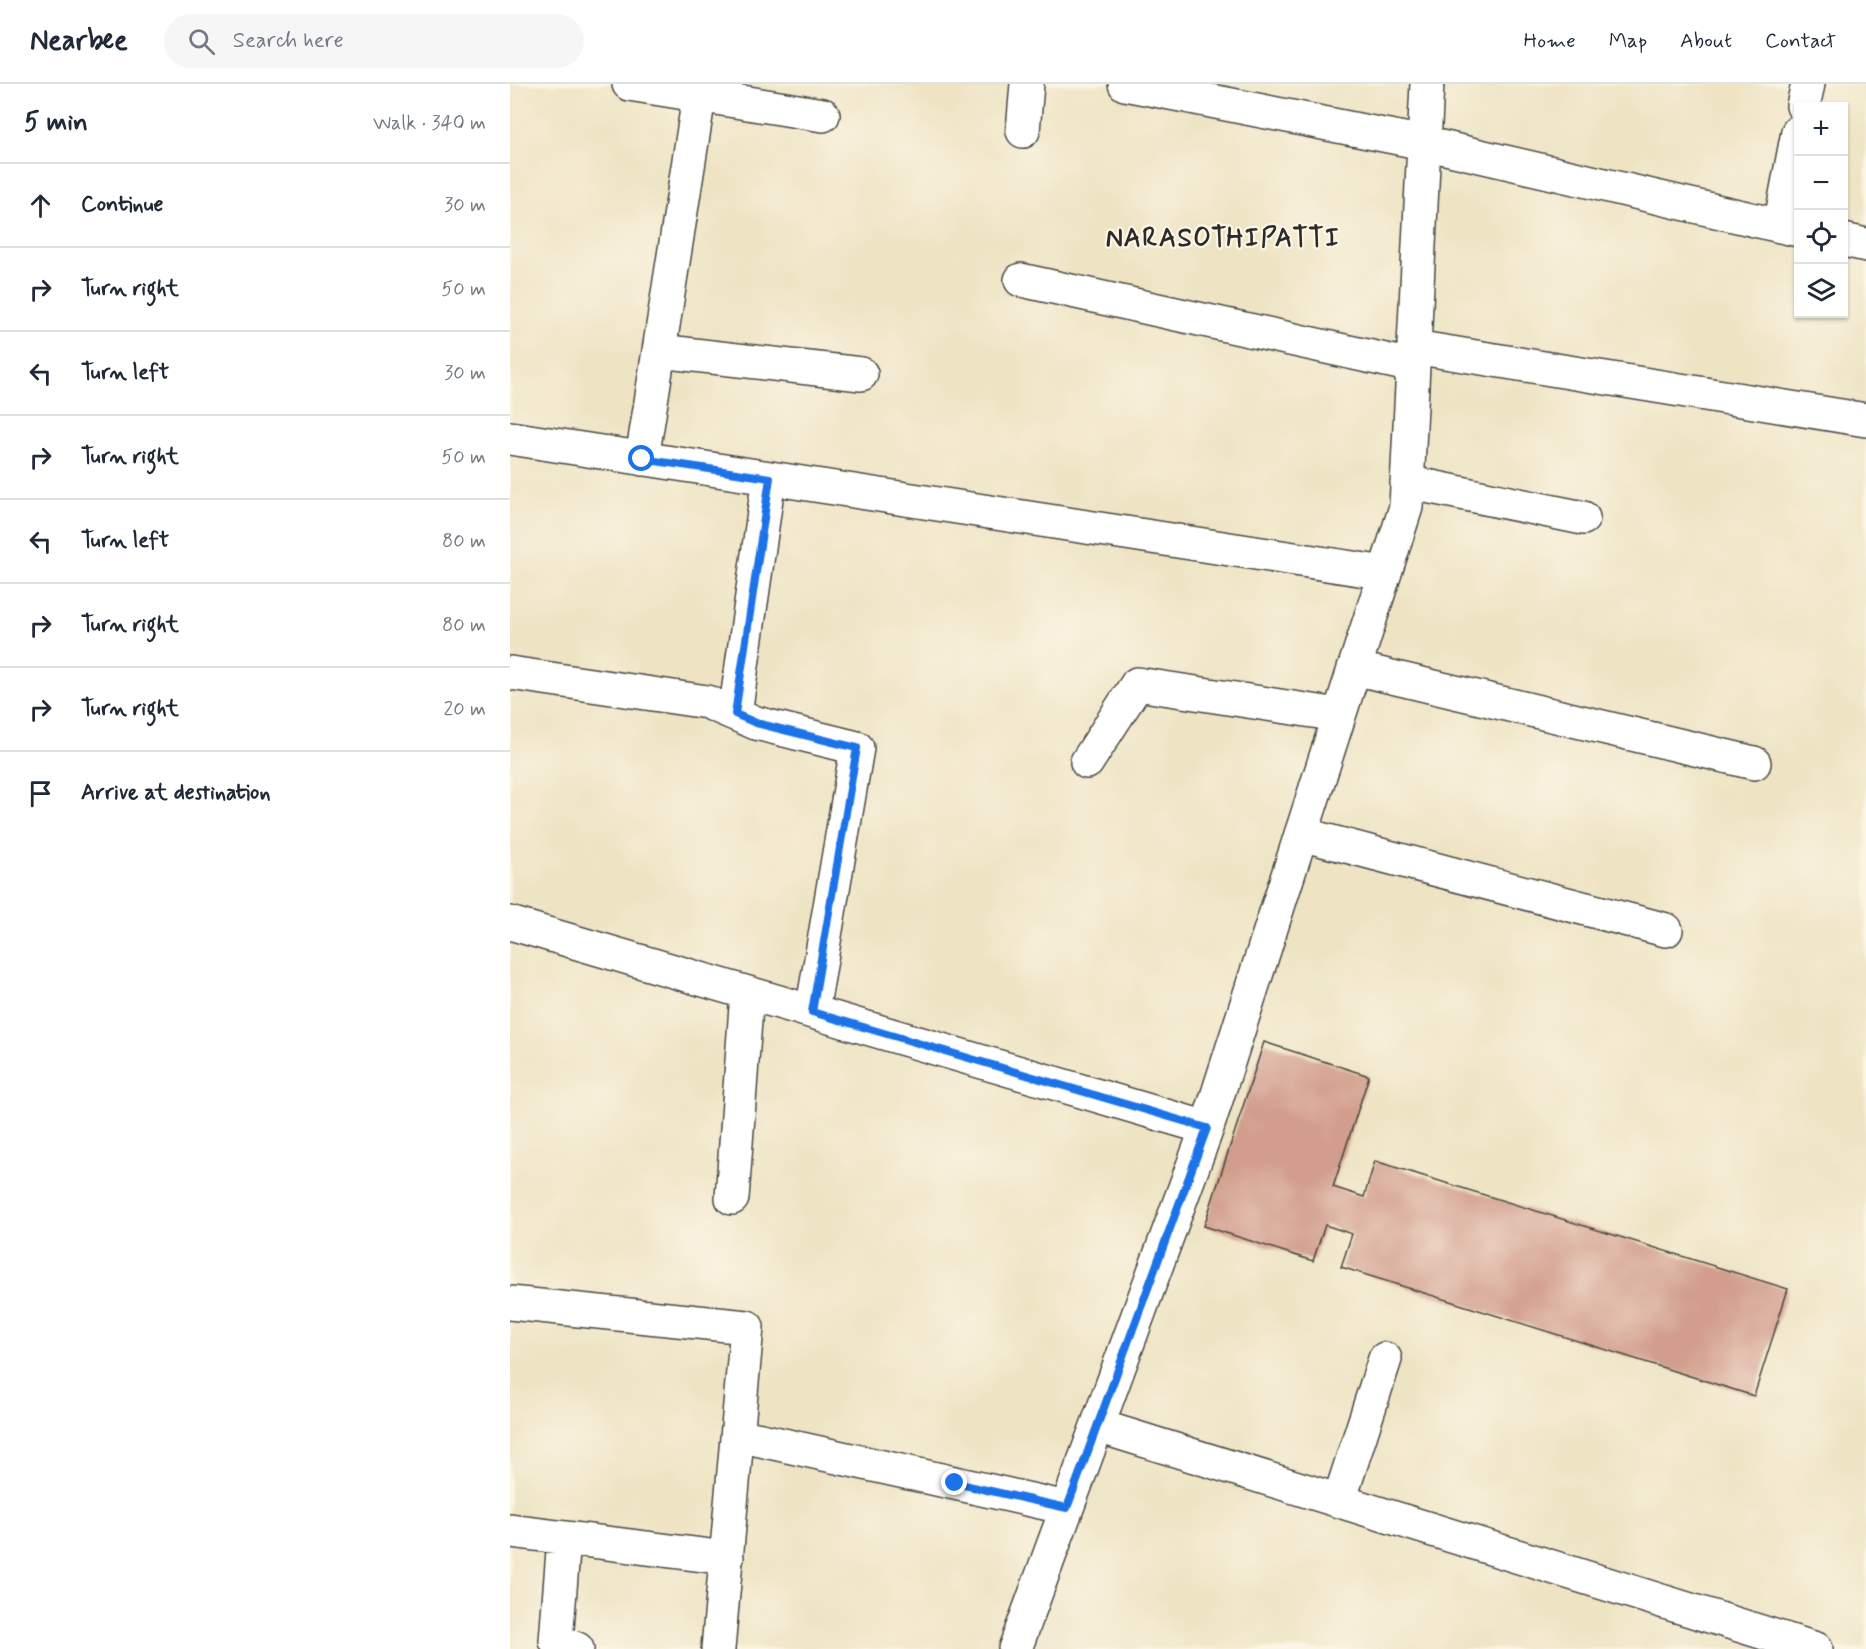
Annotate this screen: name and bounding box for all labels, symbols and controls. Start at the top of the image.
search box [164,14,584,68]
text: Nearbee [30,23,128,60]
icon: search [185,25,218,58]
text: Search here [233,27,344,55]
text: Home [1524,27,1576,55]
text: Map [1609,27,1647,55]
text: About [1680,27,1732,55]
text: Contact [1765,27,1836,55]
map controls [1794,102,1848,318]
button: + [1794,102,1848,156]
text: 5 min [24,106,88,140]
text: Walk · 340 m [373,110,486,137]
button: − [1794,156,1848,210]
icon: ahead [24,189,57,222]
text: Continue [81,191,163,219]
text: 30 m [444,192,486,219]
button: locate [1794,210,1848,264]
district label: NARASOTHIPATTI [1106,222,1340,256]
button: layers [1794,264,1848,318]
icon: right [24,273,57,306]
text: Turn right [81,275,179,303]
text: 50 m [441,276,486,303]
icon: left [24,357,57,390]
text: Turn left [81,359,169,387]
text: 30 m [444,360,486,387]
icon: right [24,441,57,474]
text: Turn right [81,443,179,471]
text: 50 m [441,444,486,471]
route start [628,445,654,471]
icon: left [24,525,57,558]
text: Turn left [81,527,169,555]
text: 80 m [442,528,486,555]
icon: right [24,609,57,642]
text: Turn right [81,611,179,639]
text: 80 m [442,612,486,639]
icon: right [24,693,57,726]
text: Turn right [81,695,179,723]
text: 20 m [443,696,486,723]
icon: arrive [24,777,57,810]
text: Arrive at destination [81,779,271,807]
route end [941,1469,967,1495]

